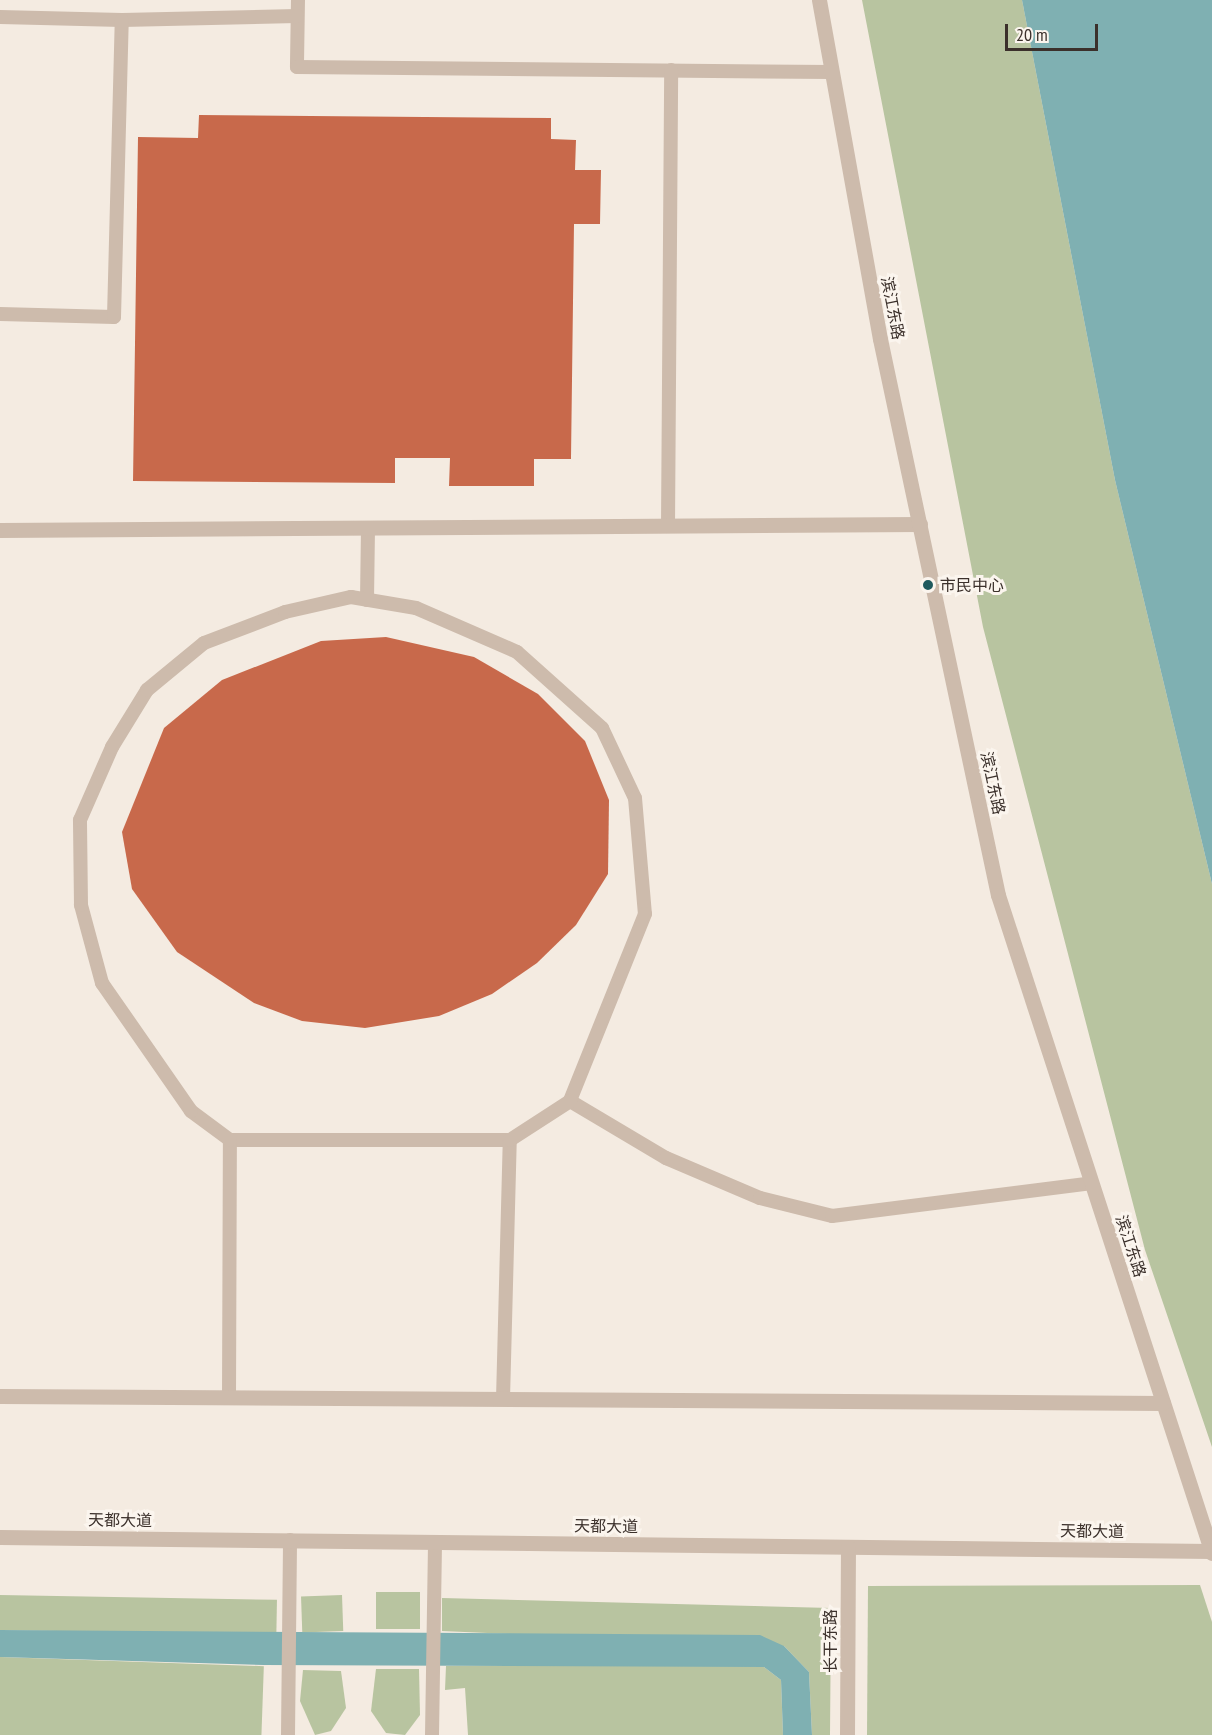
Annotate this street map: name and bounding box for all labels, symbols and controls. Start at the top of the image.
scale bar [1008,12,1101,50]
text: 20 m [1016,23,1048,46]
street label: 滨江东路 [877,275,909,341]
place label: 市民中心 [940,575,1004,595]
marker: 市民中心 [921,578,935,592]
street label: 滨江东路 [977,750,1009,816]
street label: 滨江东路 [1112,1213,1150,1279]
street label: 天都大道 [88,1510,152,1530]
street label: 天都大道 [574,1516,638,1536]
street label: 天都大道 [1060,1521,1124,1541]
street label: 长干东路 [820,1609,840,1673]

